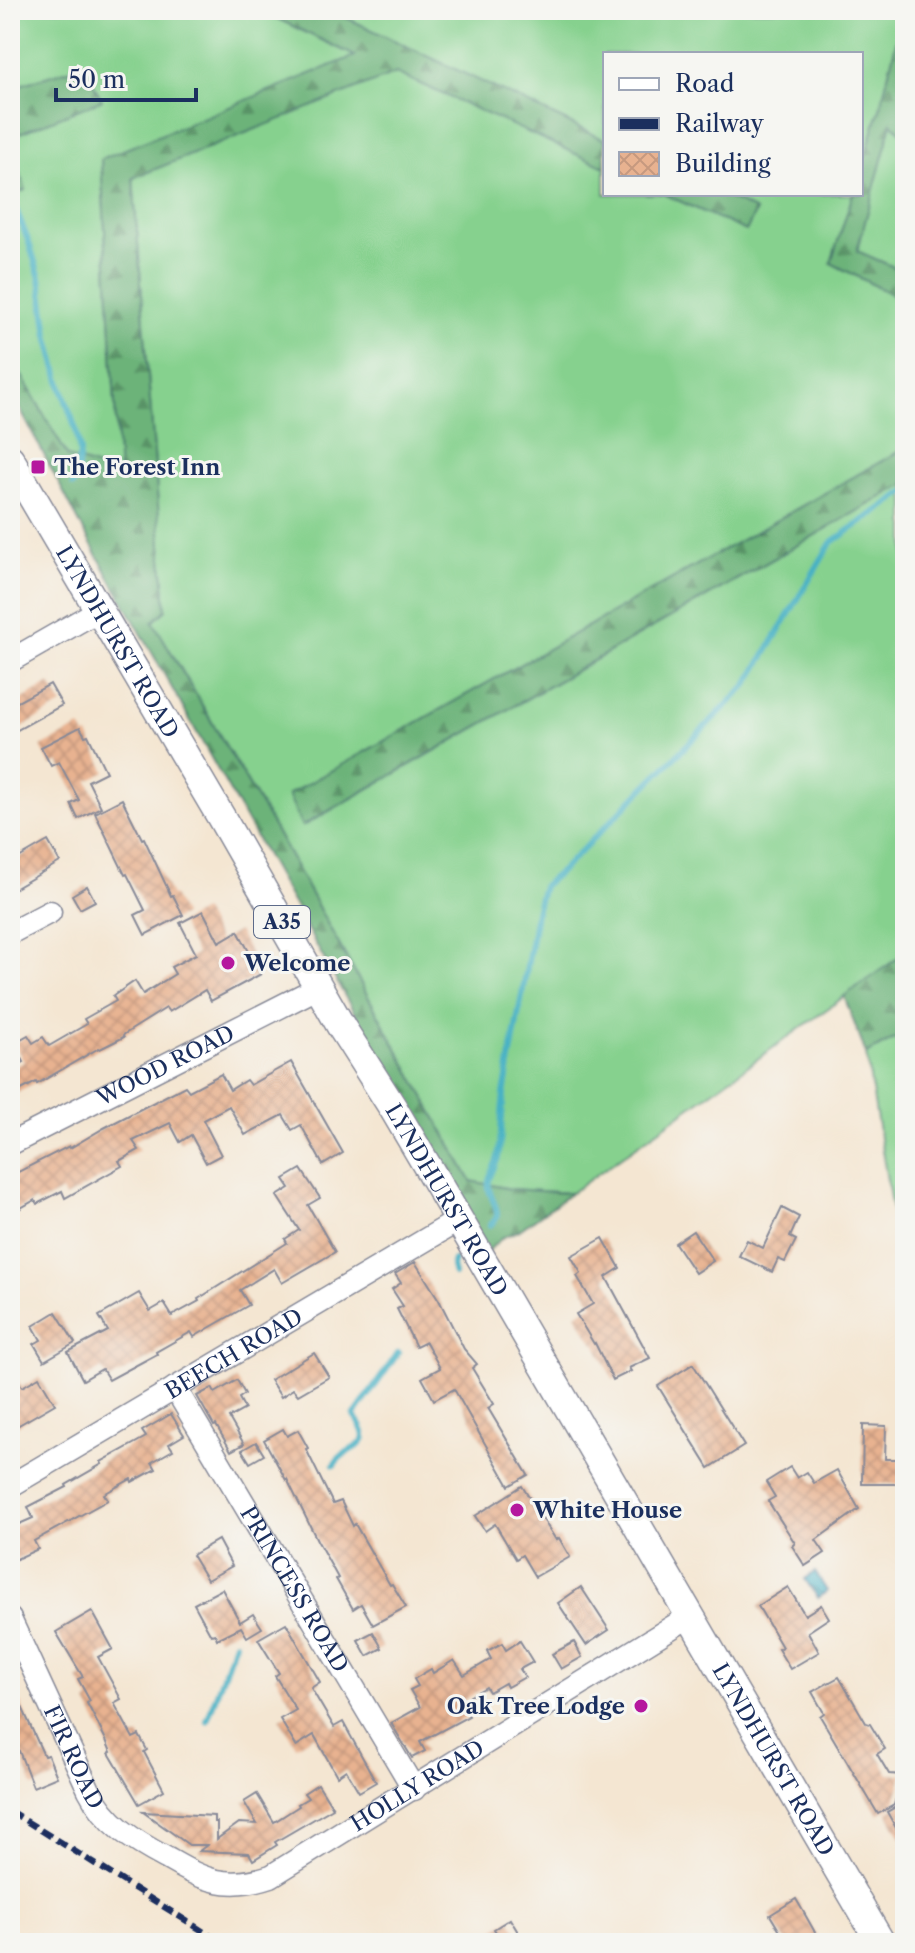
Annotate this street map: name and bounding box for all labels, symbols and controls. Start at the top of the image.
scale bar [56,52,196,102]
legend [603,52,863,196]
text: 50 m [68,65,125,94]
text: Road [675,69,735,98]
text: Railway [675,109,765,138]
text: Building [675,149,771,178]
place label: The Forest Inn [54,454,220,481]
marker: The Forest Inn [29,458,47,476]
street label: LYNDHURST ROAD [50,541,184,743]
road number: A35 [254,906,310,938]
place label: Welcome [243,950,350,977]
marker: Welcome [219,954,237,972]
street label: WOOD ROAD [91,1019,239,1112]
street label: LYNDHURST ROAD [379,1099,513,1301]
street label: BEECH ROAD [160,1303,307,1405]
place label: White House [532,1497,682,1524]
street label: PRINCESS ROAD [234,1501,354,1677]
marker: White House [508,1501,526,1519]
street label: LYNDHURST ROAD [707,1658,840,1861]
place label: Oak Tree Lodge [447,1693,625,1720]
marker: Oak Tree Lodge [632,1697,650,1715]
street label: FIR ROAD [38,1701,110,1814]
street label: HOLLY ROAD [346,1734,489,1837]

